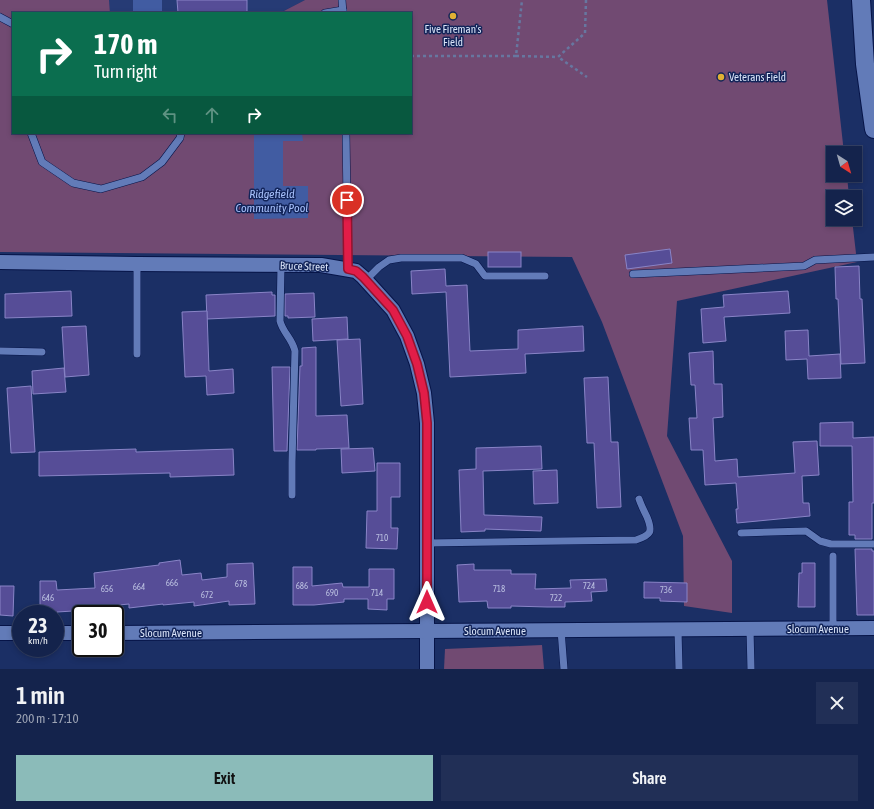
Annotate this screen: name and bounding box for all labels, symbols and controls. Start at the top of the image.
marker: Five Fireman's Field [448,11,458,21]
place label: Five Fireman's Field [425,23,482,48]
icon: right [28,28,80,80]
text: 170 m [94,28,157,60]
text: Turn right [94,61,157,82]
place label: Veterans Field [729,71,786,83]
marker: Veterans Field [716,72,726,82]
icon: left [159,104,181,126]
icon: ahead [201,104,223,126]
icon: right [243,104,265,126]
north arrow [826,146,862,182]
map controls [826,146,862,226]
pin [330,183,364,217]
water label: Ridgefield Community Pool [236,187,308,215]
icon: arrive [336,189,358,211]
button: layers [826,190,862,226]
street label: Bruce Street [280,259,328,273]
house number: 710 [376,533,388,543]
house number: 666 [166,578,178,588]
house number: 678 [235,579,247,589]
house number: 686 [296,581,308,591]
position arrow [406,581,448,623]
house number: 724 [583,581,595,591]
house number: 664 [133,582,145,592]
house number: 656 [101,584,113,594]
house number: 718 [493,584,505,594]
house number: 736 [660,585,672,595]
house number: 690 [326,588,338,598]
house number: 714 [371,588,383,598]
house number: 672 [201,590,213,600]
house number: 646 [42,593,54,603]
house number: 722 [550,593,562,603]
speed limit sign: 30 [72,605,124,657]
text: 23 [29,614,47,637]
street label: Slocum Avenue [787,623,849,635]
street label: Slocum Avenue [464,625,526,637]
street label: Slocum Avenue [140,627,202,639]
text: km/h [28,635,48,646]
text: 1 min [16,682,65,709]
button: close [816,682,858,724]
text: 200 m · 17:10 [16,711,79,726]
button: Exit [16,755,433,801]
button: Share [441,755,858,801]

